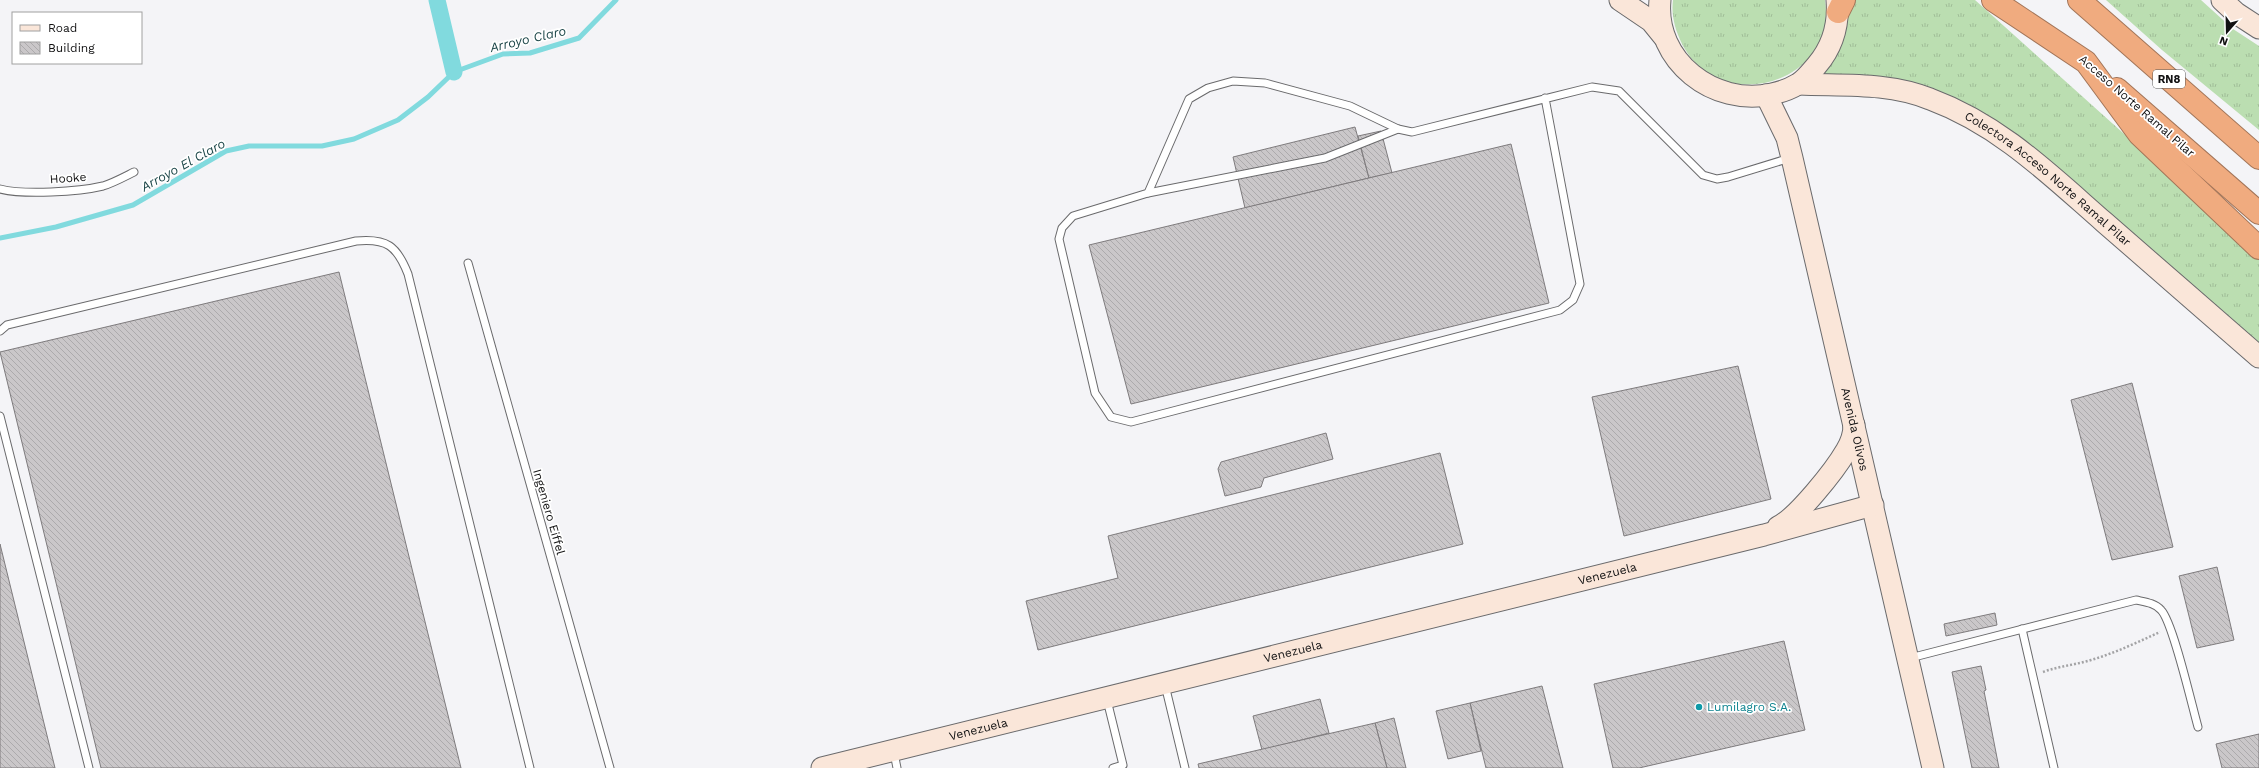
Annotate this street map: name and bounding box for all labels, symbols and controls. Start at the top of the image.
legend [12,12,142,64]
north arrow [2207,12,2247,52]
text: Road [48,21,77,35]
water label: Arroyo Claro [487,23,568,55]
text: N [2218,33,2230,48]
text: Building [48,41,95,55]
street label: Acceso Norte Ramal Pilar [2076,52,2198,160]
road number: RN8 [2153,70,2185,88]
street label: Colectora Acceso Norte Ramal Pilar [1962,109,2134,249]
water label: Arroyo El Claro [138,136,228,195]
street label: Hooke [49,170,87,186]
street label: Avenida Olivos [1838,386,1871,472]
street label: Ingeniero Eiffel [530,468,568,557]
street label: Venezuela [1577,560,1638,588]
street label: Venezuela [1262,638,1324,666]
place label: Lumilagro S.A. [1707,700,1791,714]
marker: Lumilagro S.A. [1694,702,1704,712]
street label: Venezuela [948,715,1009,743]

